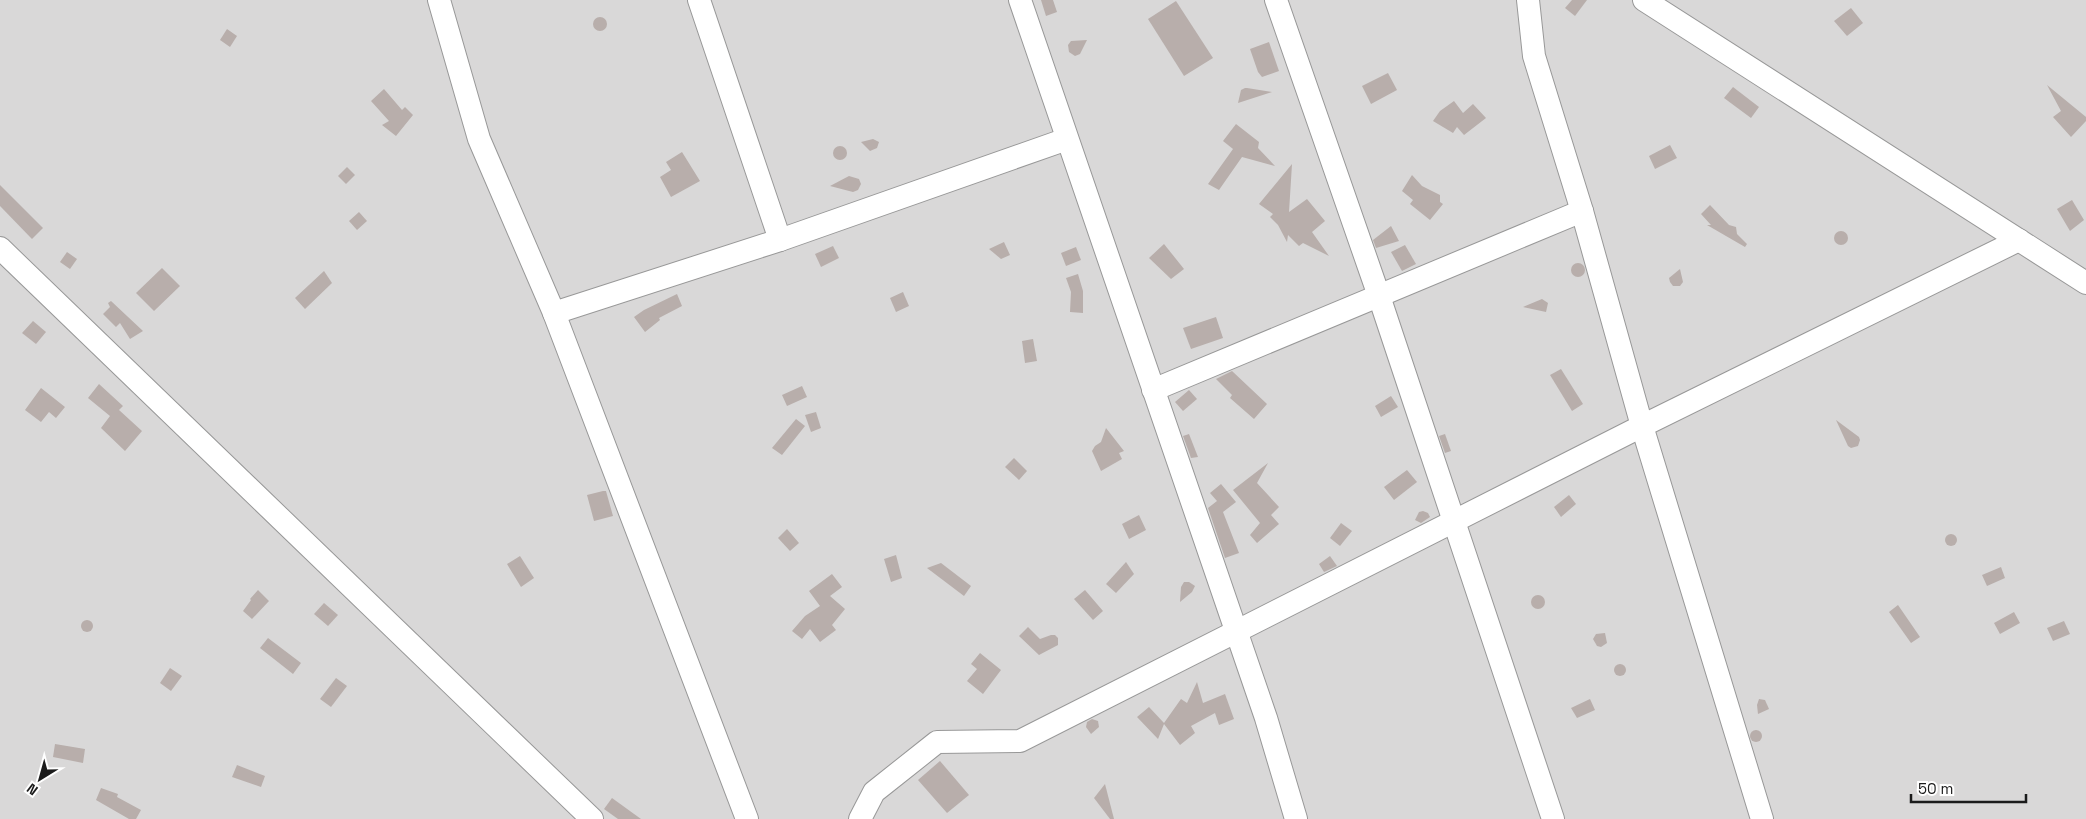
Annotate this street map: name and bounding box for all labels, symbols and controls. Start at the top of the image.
north arrow [15,754,65,804]
scale bar [1911,772,2026,804]
text: N [23,779,41,799]
text: 50 m [1918,779,1953,798]

